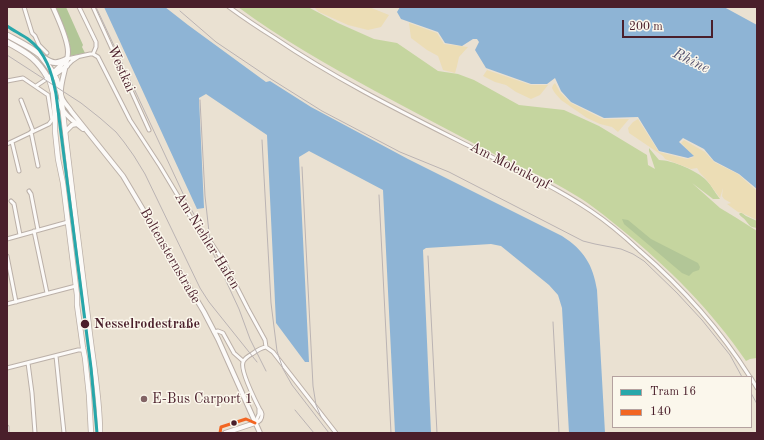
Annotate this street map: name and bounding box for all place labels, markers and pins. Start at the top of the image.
place label: Nesselrodestraße [94,316,200,332]
marker: Nesselrodestraße [79,318,91,330]
place label: E-Bus Carport 1 [152,391,253,407]
marker: E-Bus Carport 1 [139,394,149,404]
unlabelled marker [229,418,239,428]

